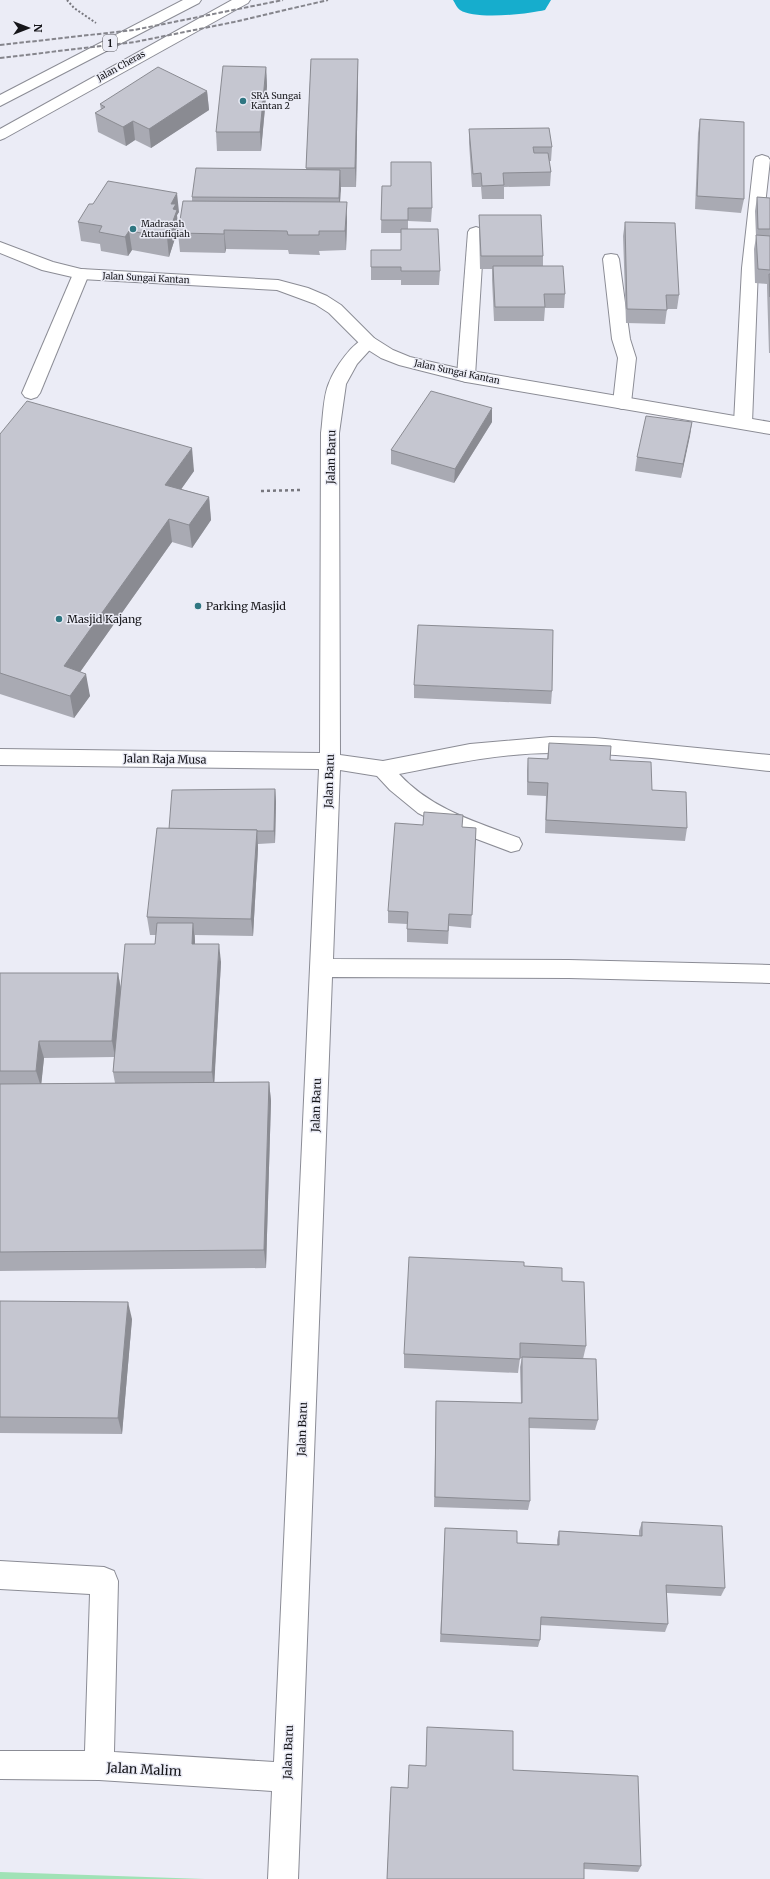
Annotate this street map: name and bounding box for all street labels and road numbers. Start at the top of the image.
road number: 1 [103,35,117,51]
street label: Jalan Cheras [94,48,147,84]
street label: Jalan Sungai Kantan [101,270,190,285]
street label: Jalan Sungai Kantan [412,357,501,386]
street label: Jalan Baru [324,430,338,485]
street label: Jalan Raja Musa [122,751,207,767]
street label: Jalan Baru [321,754,337,809]
street label: Jalan Baru [308,1078,324,1133]
street label: Jalan Baru [294,1402,310,1457]
street label: Jalan Baru [280,1725,296,1780]
street label: Jalan Malim [105,1759,182,1780]

